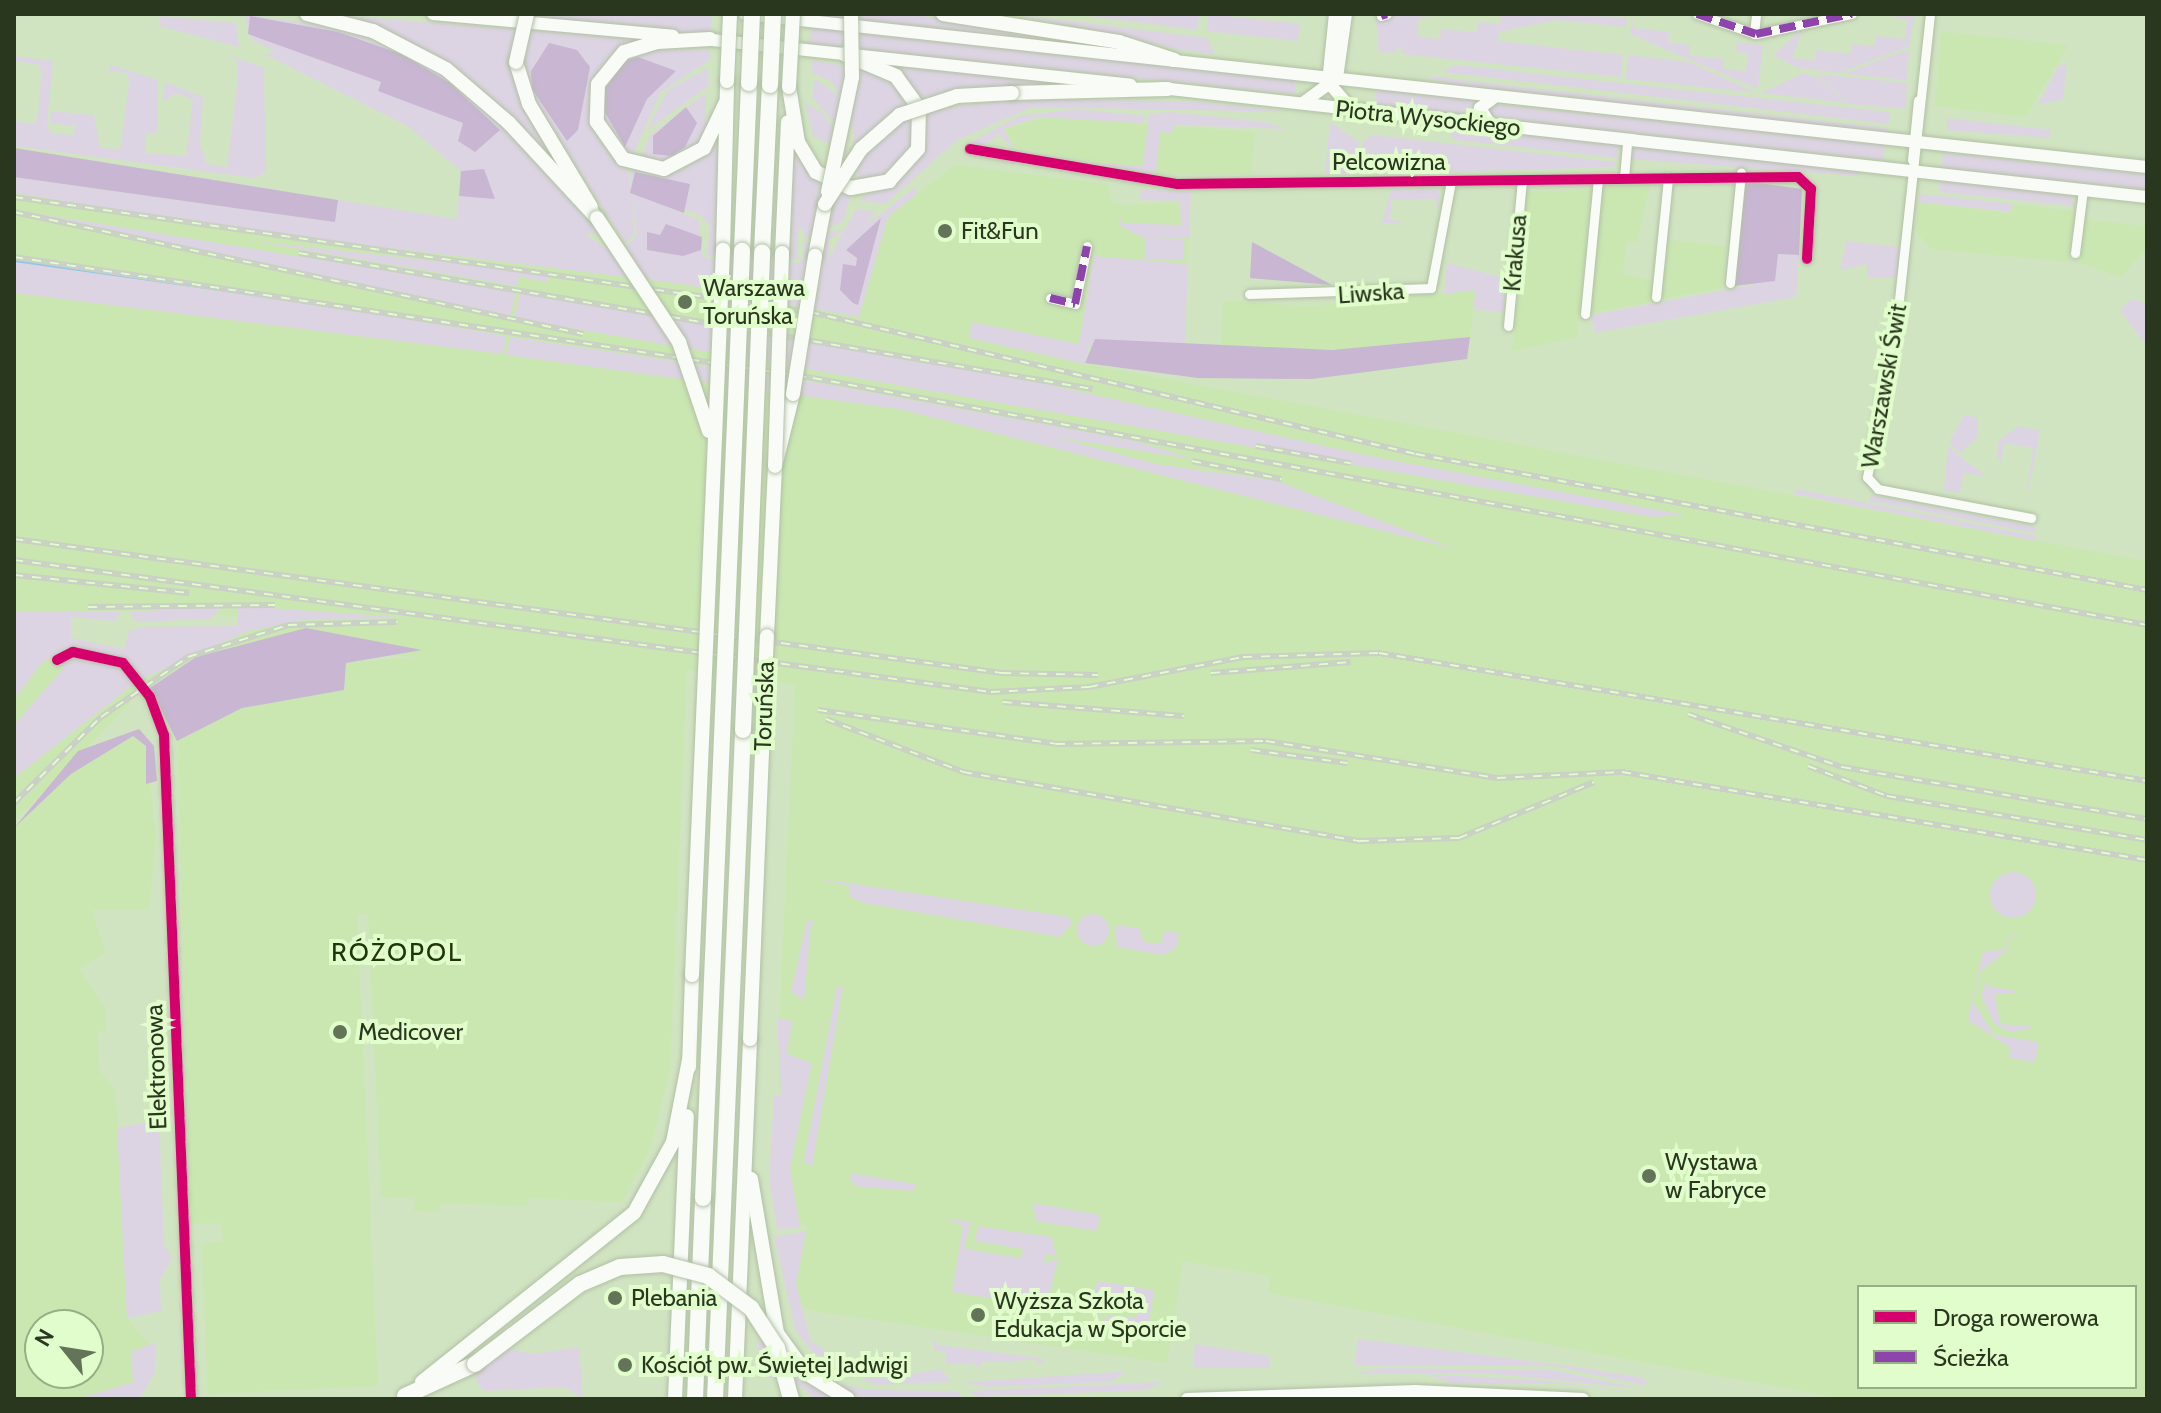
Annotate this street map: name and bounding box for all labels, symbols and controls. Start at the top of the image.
street label: Piotra Wysockiego [1334,94,1522,142]
street label: Pelcowizna [1332,148,1446,176]
street label: Krakusa [1497,213,1533,293]
place label: Fit&Fun [961,217,1039,245]
marker: Fit&Fun [936,222,954,240]
place label: Warszawa Toruńska [703,274,805,330]
street label: Liwska [1337,276,1405,310]
marker: Warszawa Toruńska [674,291,696,313]
street label: Warszawski Świt [1855,302,1913,470]
street label: Toruńska [748,661,780,751]
district label: RÓŻOPOL [331,937,463,969]
street label: Elektronowa [139,1004,173,1130]
place label: Medicover [358,1018,463,1046]
marker: Medicover [329,1021,351,1043]
place label: Wystawa w Fabryce [1665,1148,1766,1204]
marker: Wystawa w Fabryce [1640,1167,1658,1185]
place label: Plebania [631,1284,717,1312]
legend [1857,1285,2137,1389]
place label: Wyższa Szkoła Edukacja w Sporcie [994,1287,1187,1343]
marker: Plebania [606,1289,624,1307]
text: Droga rowerowa [1933,1303,2099,1332]
marker: Wyższa Szkoła Edukacja w Sporcie [969,1306,987,1324]
north arrow [24,1309,104,1389]
text: N [29,1324,60,1351]
text: Ścieżka [1933,1343,2009,1372]
place label: Kościół pw. Świętej Jadwigi [641,1351,908,1379]
marker: Kościół pw. Świętej Jadwigi [616,1356,634,1374]

